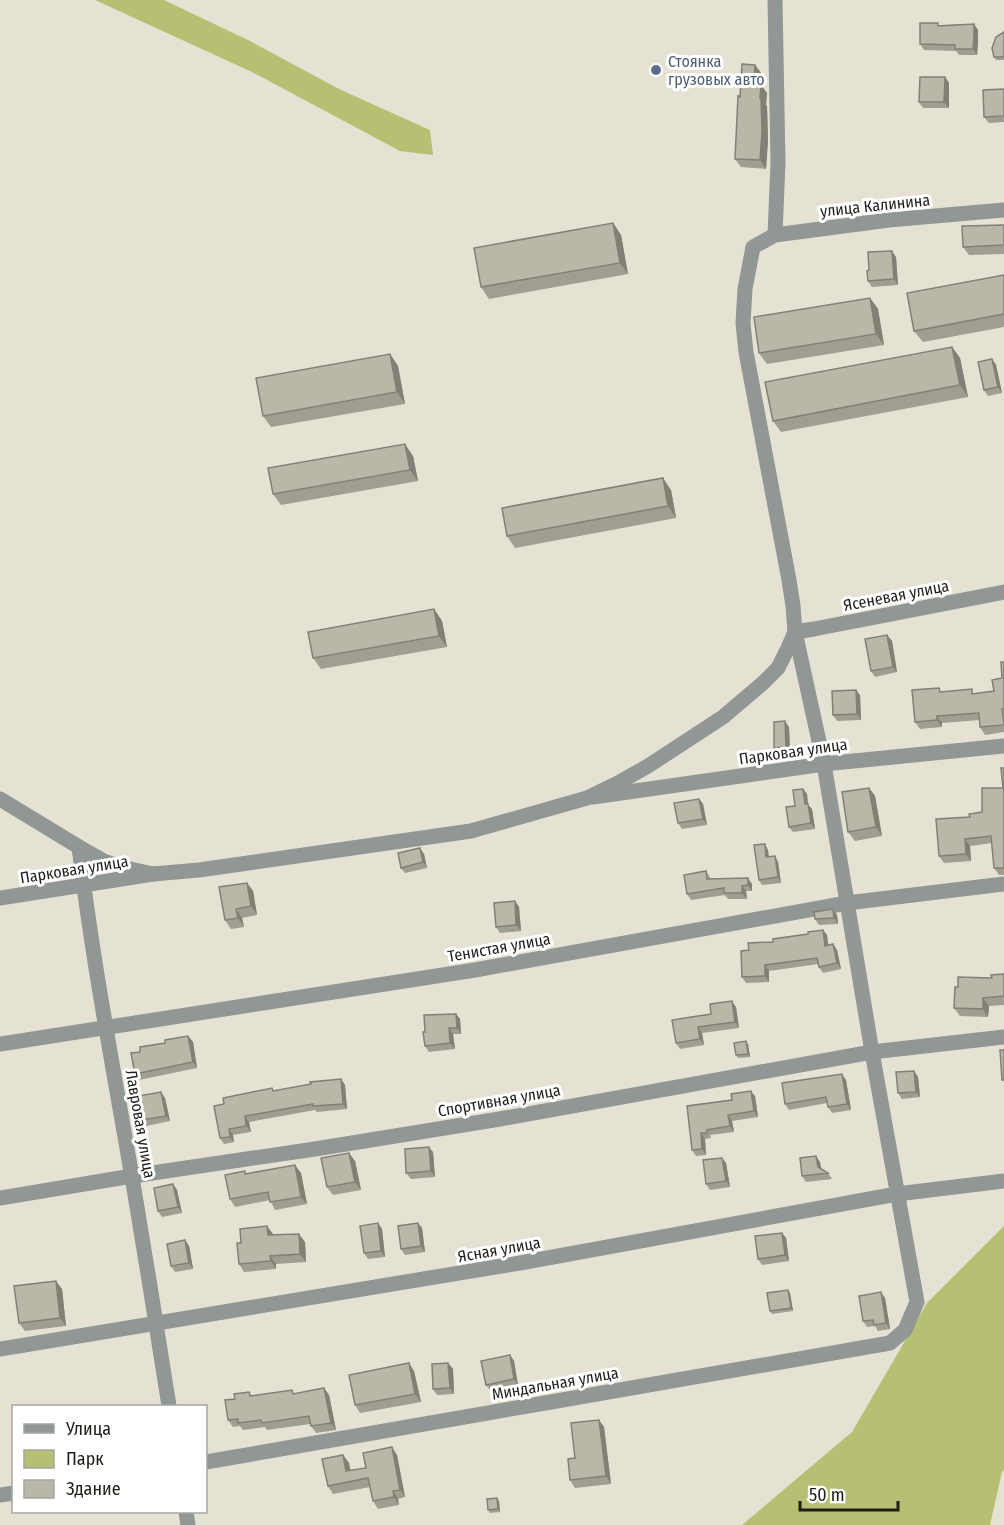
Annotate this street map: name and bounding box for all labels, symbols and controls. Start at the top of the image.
place label: Стоянка грузовых авто [668,52,765,89]
marker: Стоянка грузовых авто [649,63,663,77]
street label: улица Калинина [819,190,931,221]
street label: Ясеневая улица [842,576,951,615]
street label: Парковая улица [738,734,849,769]
street label: Парковая улица [19,852,130,887]
street label: Тенистая улица [446,929,552,966]
street label: Лавровая улица [122,1068,159,1180]
street label: Спортивная улица [436,1080,562,1121]
street label: Ясная улица [456,1233,542,1266]
street label: Миндальная улица [490,1363,620,1404]
legend [12,1405,207,1513]
text: Улица [65,1418,111,1440]
text: Парк [66,1448,104,1470]
scale bar [800,1474,898,1512]
text: Здание [66,1478,121,1500]
text: 50 m [809,1484,845,1506]

